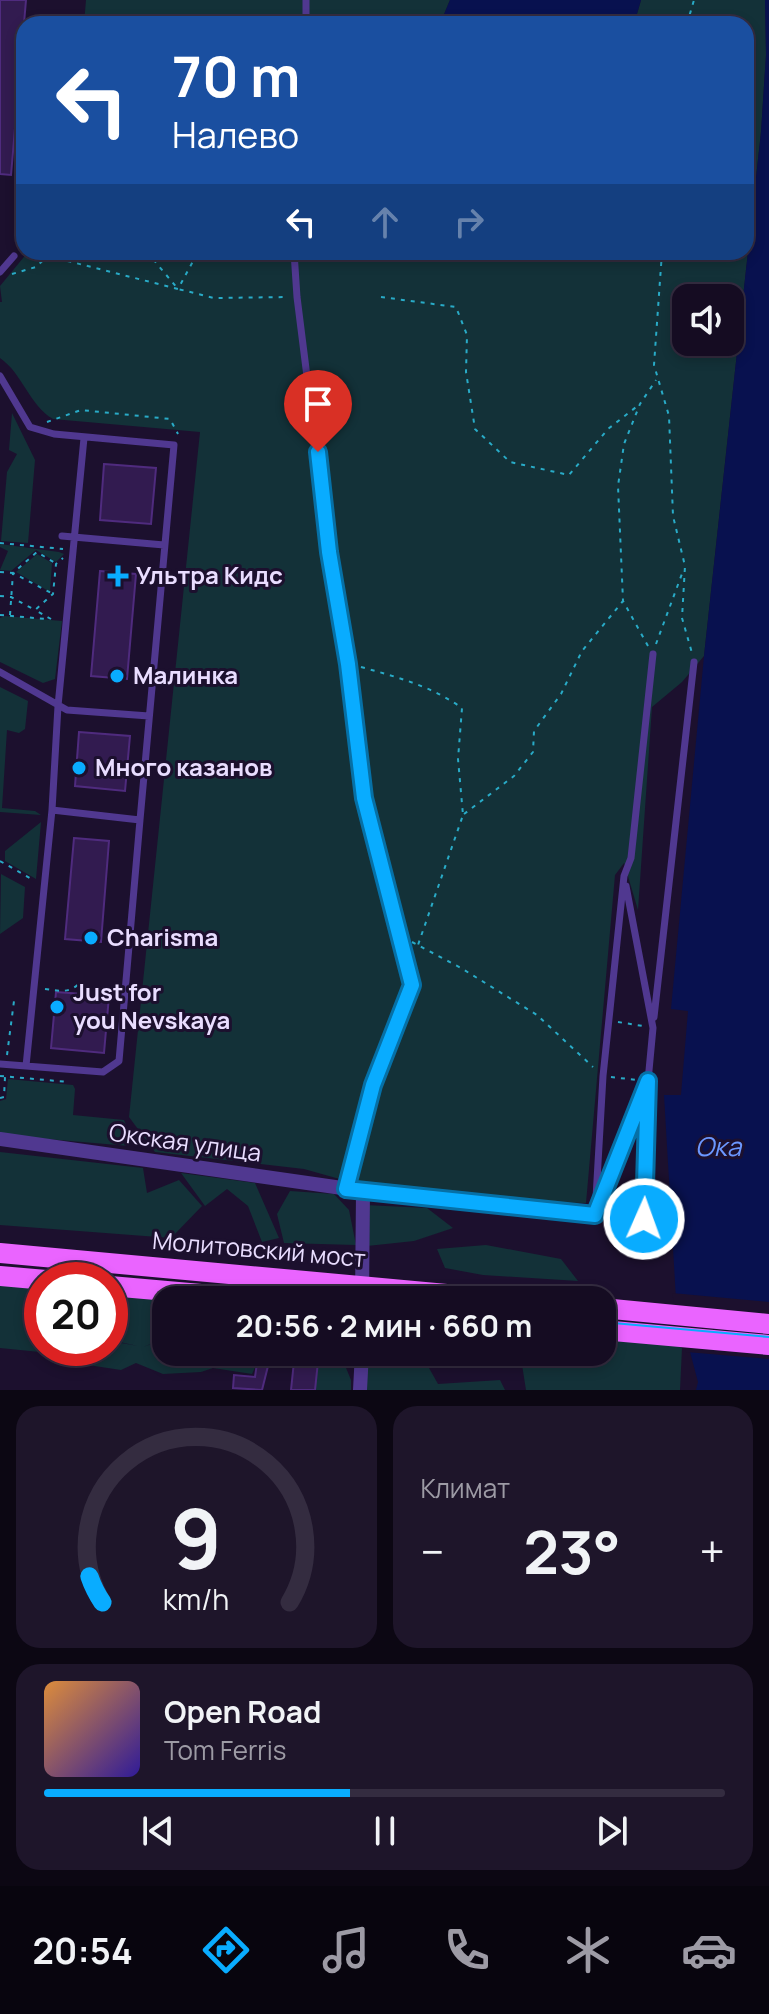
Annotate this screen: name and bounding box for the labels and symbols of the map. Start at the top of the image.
pin [284,370,352,452]
place label: Ультра Кидс [136,558,283,591]
marker: Ультра Кидс [107,565,129,587]
place label: Малинка [133,658,238,691]
marker: Малинка [108,667,126,685]
place label: Много казанов [95,750,272,783]
marker: Много казанов [70,759,88,777]
place label: Charisma [107,920,218,953]
marker: Charisma [82,929,100,947]
place label: Just for you Nevskaya [73,975,230,1036]
marker: Just for you Nevskaya [48,998,66,1016]
street label: Окская улица [107,1114,263,1169]
water label: Ока [695,1128,743,1164]
position arrow [602,1177,686,1261]
street label: Молитовский мост [151,1223,367,1274]
speed limit sign: 20 [24,1262,128,1366]

